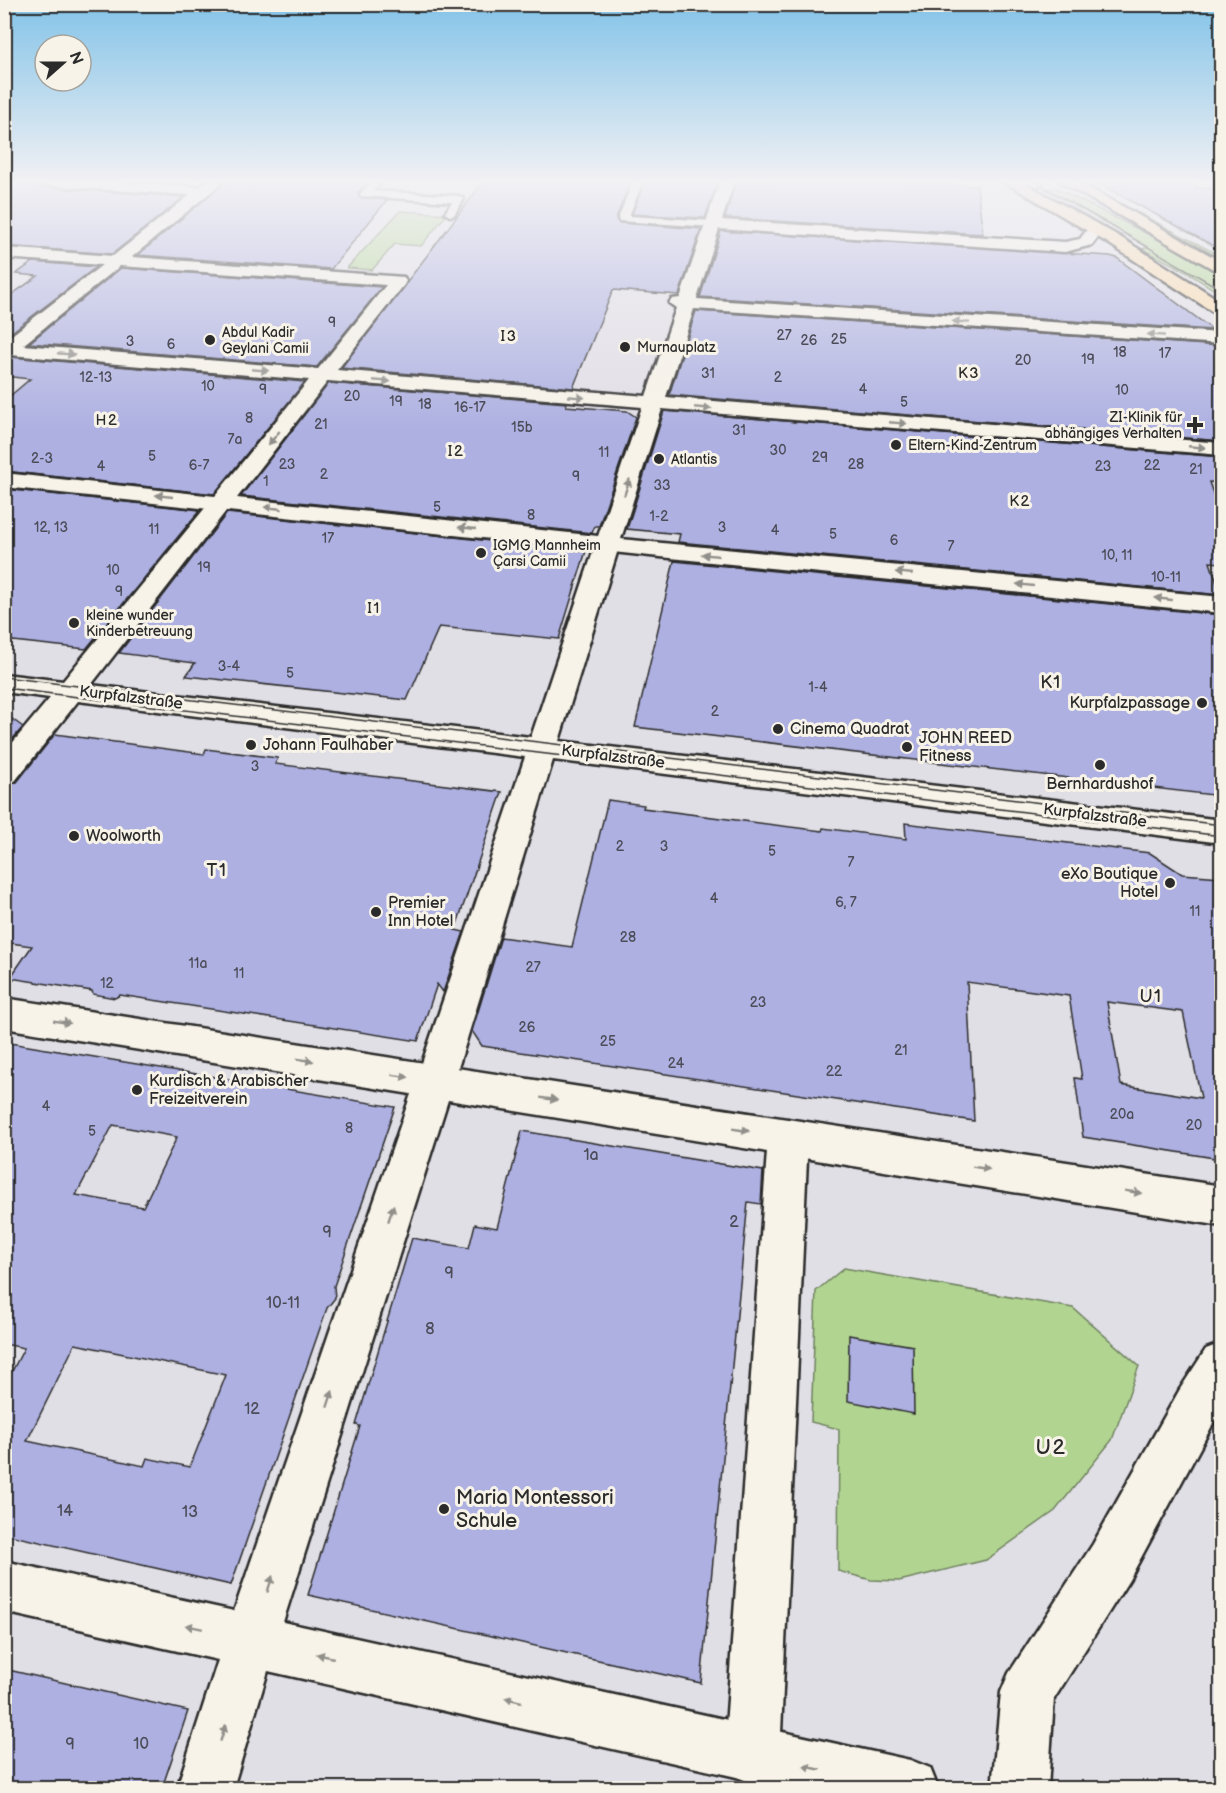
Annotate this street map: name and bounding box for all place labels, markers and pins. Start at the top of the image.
place label: Abdul Kadir Geylani Camii [222,324,309,357]
marker: Abdul Kadir Geylani Camii [203,333,217,347]
place label: Murnauplatz [637,339,716,356]
marker: Murnauplatz [618,340,632,354]
place label: ZI-Klinik für abhängiges Verhalten [1045,409,1183,442]
marker: ZI-Klinik für abhängiges Verhalten [1186,416,1204,434]
place label: Eltern-Kind-Zentrum [908,437,1037,454]
marker: Eltern-Kind-Zentrum [889,438,903,452]
place label: Atlantis [671,451,717,468]
marker: Atlantis [652,452,666,466]
place label: IGMG Mannheim Çarsi Camii [493,537,601,570]
marker: IGMG Mannheim Çarsi Camii [474,546,488,560]
place label: kleine wunder Kinderbetreuung [86,607,193,640]
marker: kleine wunder Kinderbetreuung [67,616,81,630]
place label: Kurpfalzpassage [1070,694,1191,713]
marker: Kurpfalzpassage [1195,696,1209,710]
place label: Cinema Quadrat [790,720,909,739]
marker: Cinema Quadrat [771,722,785,736]
place label: JOHN REED Fitness [919,729,1012,766]
place label: Johann Faulhaber [263,736,393,755]
marker: Johann Faulhaber [244,738,258,752]
marker: JOHN REED Fitness [900,740,914,754]
marker: Bernhardushof [1093,758,1107,772]
place label: Bernhardushof [1046,775,1154,794]
place label: Woolworth [86,827,161,846]
marker: Woolworth [67,829,81,843]
place label: eXo Boutique Hotel [1061,865,1159,902]
marker: eXo Boutique Hotel [1163,876,1177,890]
place label: Premier Inn Hotel [388,894,453,931]
marker: Premier Inn Hotel [369,905,383,919]
place label: Kurdisch & Arabischer Freizeitverein [149,1072,309,1109]
marker: Kurdisch & Arabischer Freizeitverein [130,1083,144,1097]
place label: Maria Montessori Schule [456,1486,614,1533]
marker: Maria Montessori Schule [437,1502,451,1516]

